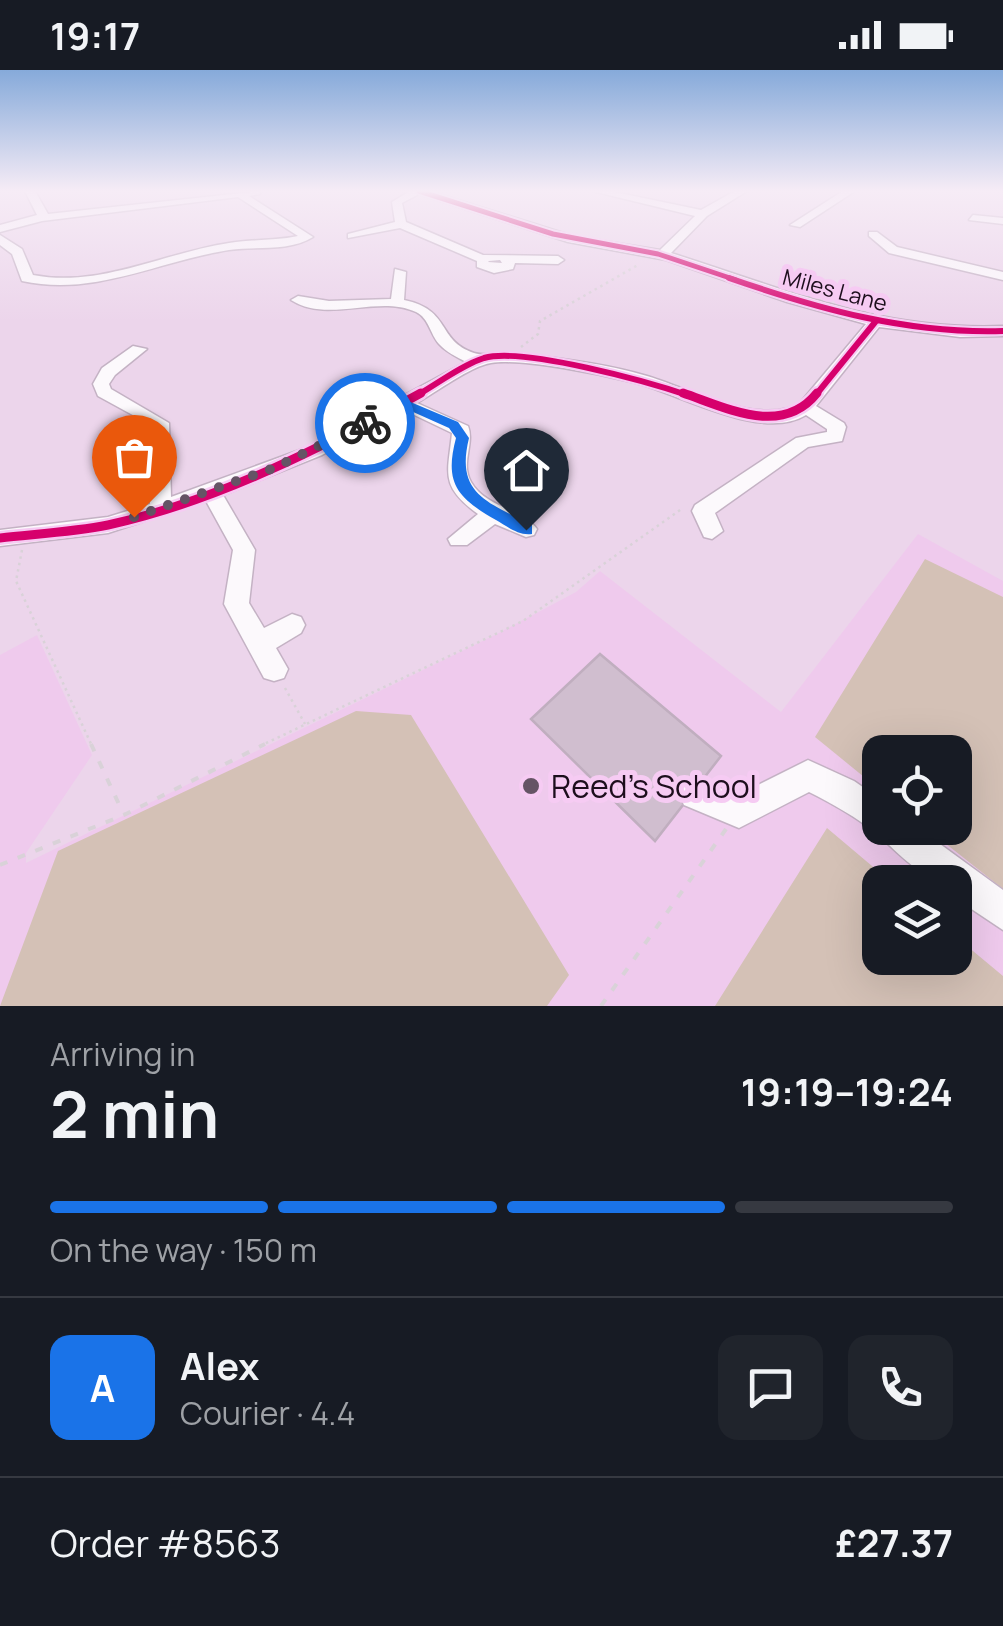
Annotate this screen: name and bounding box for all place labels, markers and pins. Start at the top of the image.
pin [92,415,177,518]
pin [484,428,569,531]
place label: Reed's School [551,764,757,808]
marker: Reed's School [520,775,542,797]

